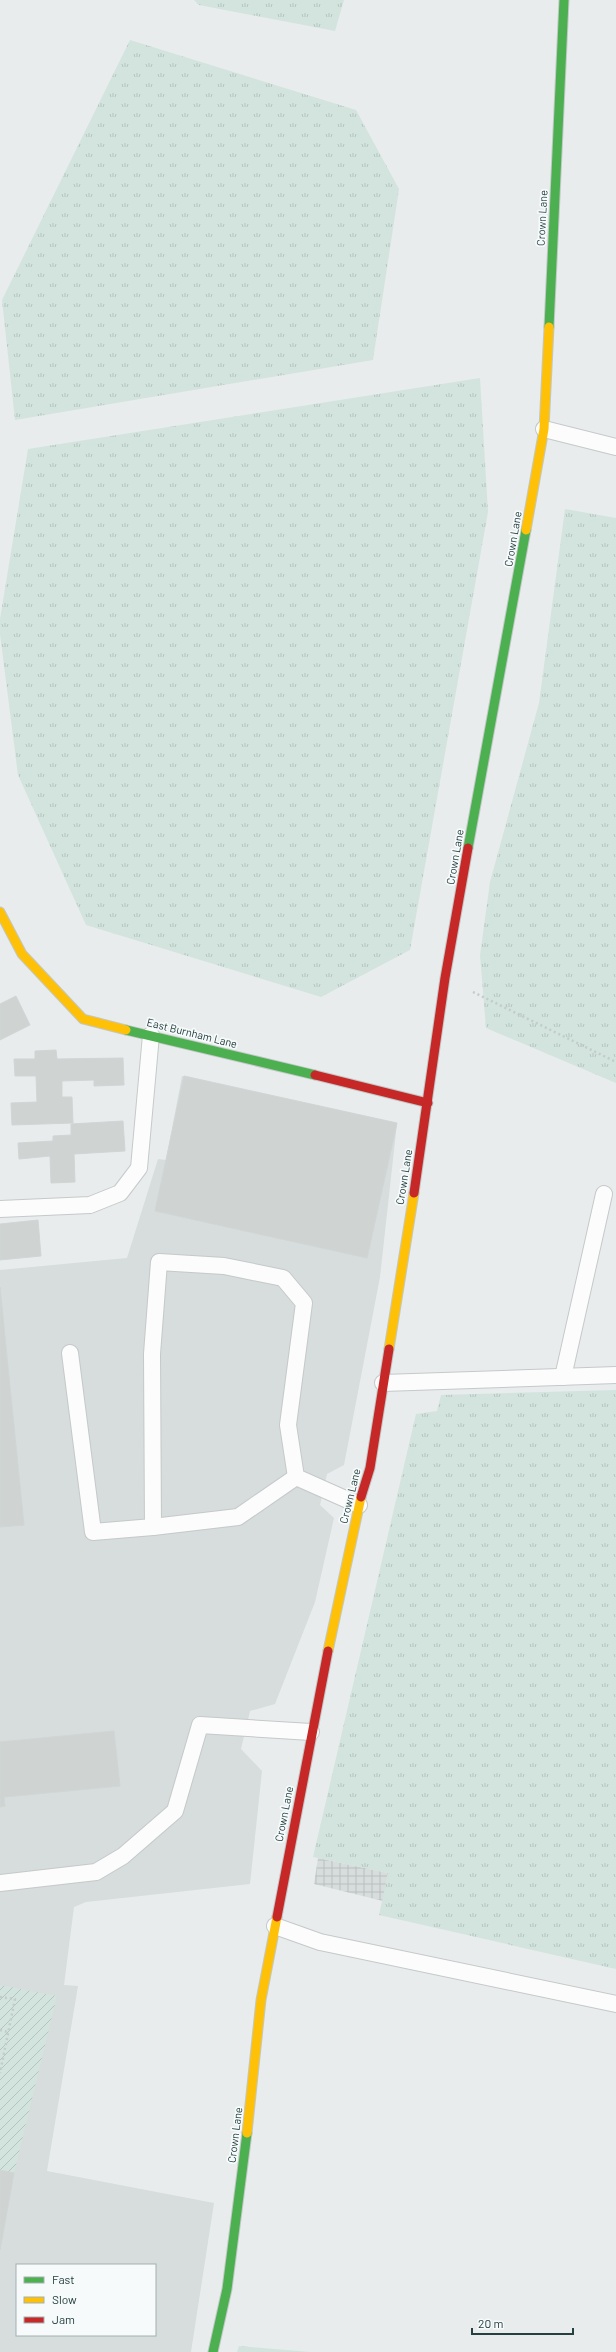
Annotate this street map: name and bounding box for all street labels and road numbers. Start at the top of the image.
street label: Crown Lane [534,190,549,246]
street label: Crown Lane [501,510,524,568]
street label: Crown Lane [443,828,466,886]
street label: East Burnham Lane [146,1015,239,1050]
street label: Crown Lane [393,1148,414,1206]
street label: Crown Lane [336,1467,363,1525]
street label: Crown Lane [272,1785,295,1843]
street label: Crown Lane [225,2106,244,2164]

